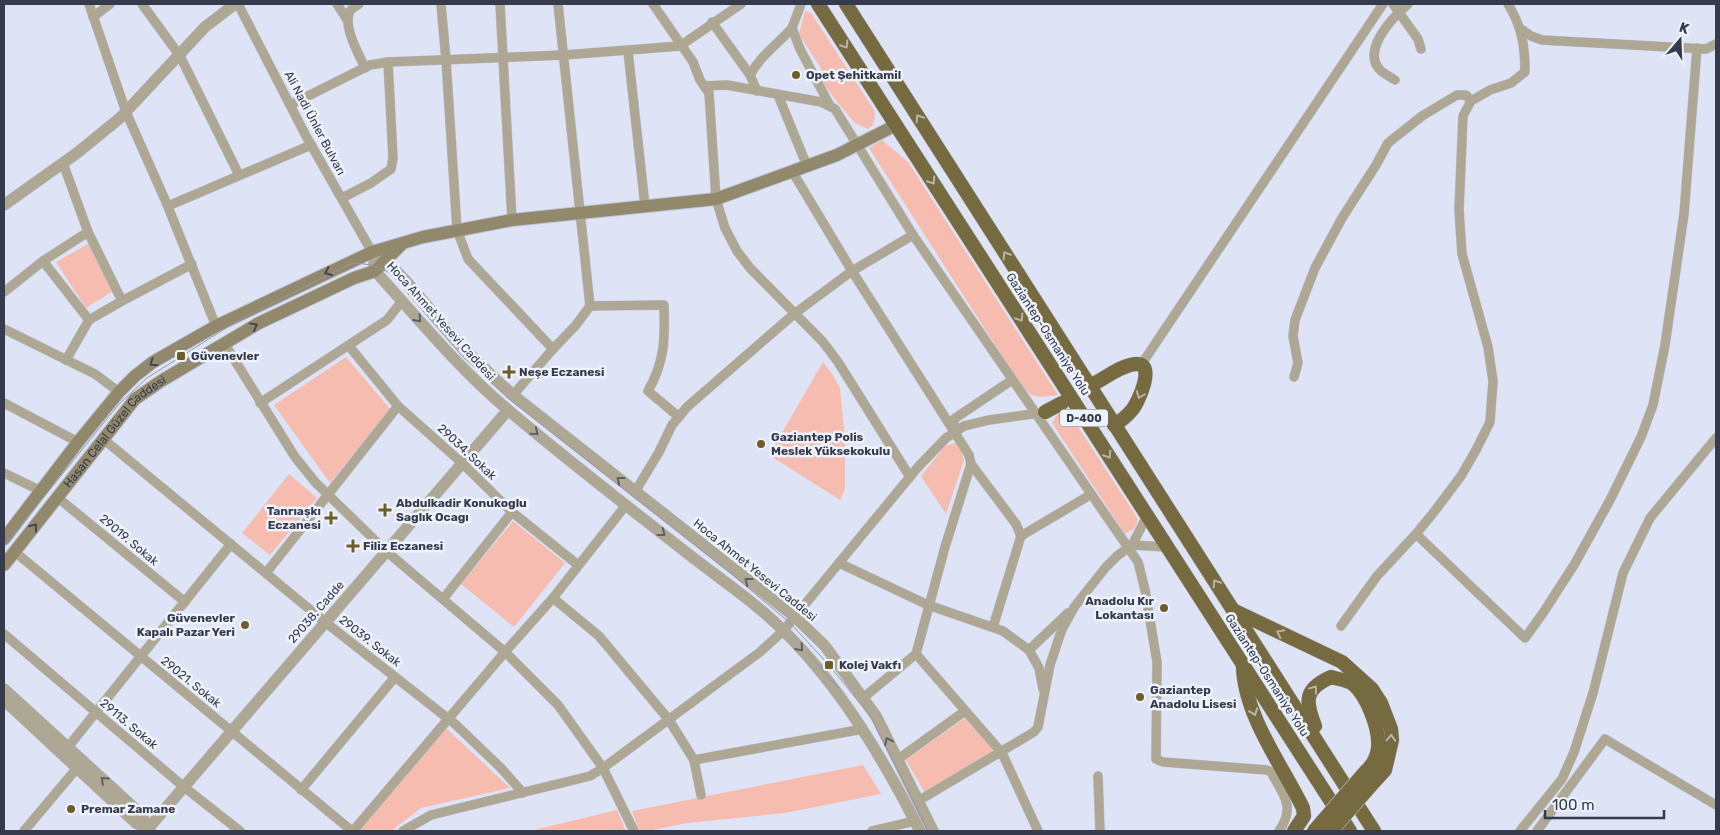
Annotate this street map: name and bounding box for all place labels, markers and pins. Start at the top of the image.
place label: Opet Şehitkamil [806,68,901,82]
marker: Opet Şehitkamil [790,69,802,81]
place label: Güvenevler [191,349,260,363]
marker: Güvenevler [175,350,187,362]
place label: Neşe Eczanesi [519,365,604,379]
marker: Neşe Eczanesi [503,366,515,378]
place label: Gaziantep Polis Meslek Yüksekokulu [771,430,890,458]
marker: Gaziantep Polis Meslek Yüksekokulu [755,438,767,450]
place label: Abdulkadir Konukoglu Saglık Ocagı [396,496,527,524]
marker: Abdulkadir Konukoglu Saglık Ocagı [378,503,392,517]
place label: Tanrıaşkı Eczanesi [267,504,321,532]
marker: Tanrıaşkı Eczanesi [325,512,337,524]
place label: Filiz Eczanesi [363,539,443,553]
marker: Filiz Eczanesi [347,540,359,552]
place label: Anadolu Kır Lokantası [1085,594,1155,622]
marker: Anadolu Kır Lokantası [1158,602,1170,614]
place label: Güvenevler Kapalı Pazar Yeri [137,611,236,639]
marker: Güvenevler Kapalı Pazar Yeri [239,619,251,631]
place label: Kolej Vakfı [839,658,901,672]
marker: Kolej Vakfı [823,659,835,671]
place label: Gaziantep Anadolu Lisesi [1150,683,1236,711]
marker: Gaziantep Anadolu Lisesi [1134,691,1146,703]
place label: Premar Zamane [81,802,175,816]
marker: Premar Zamane [65,803,77,815]

